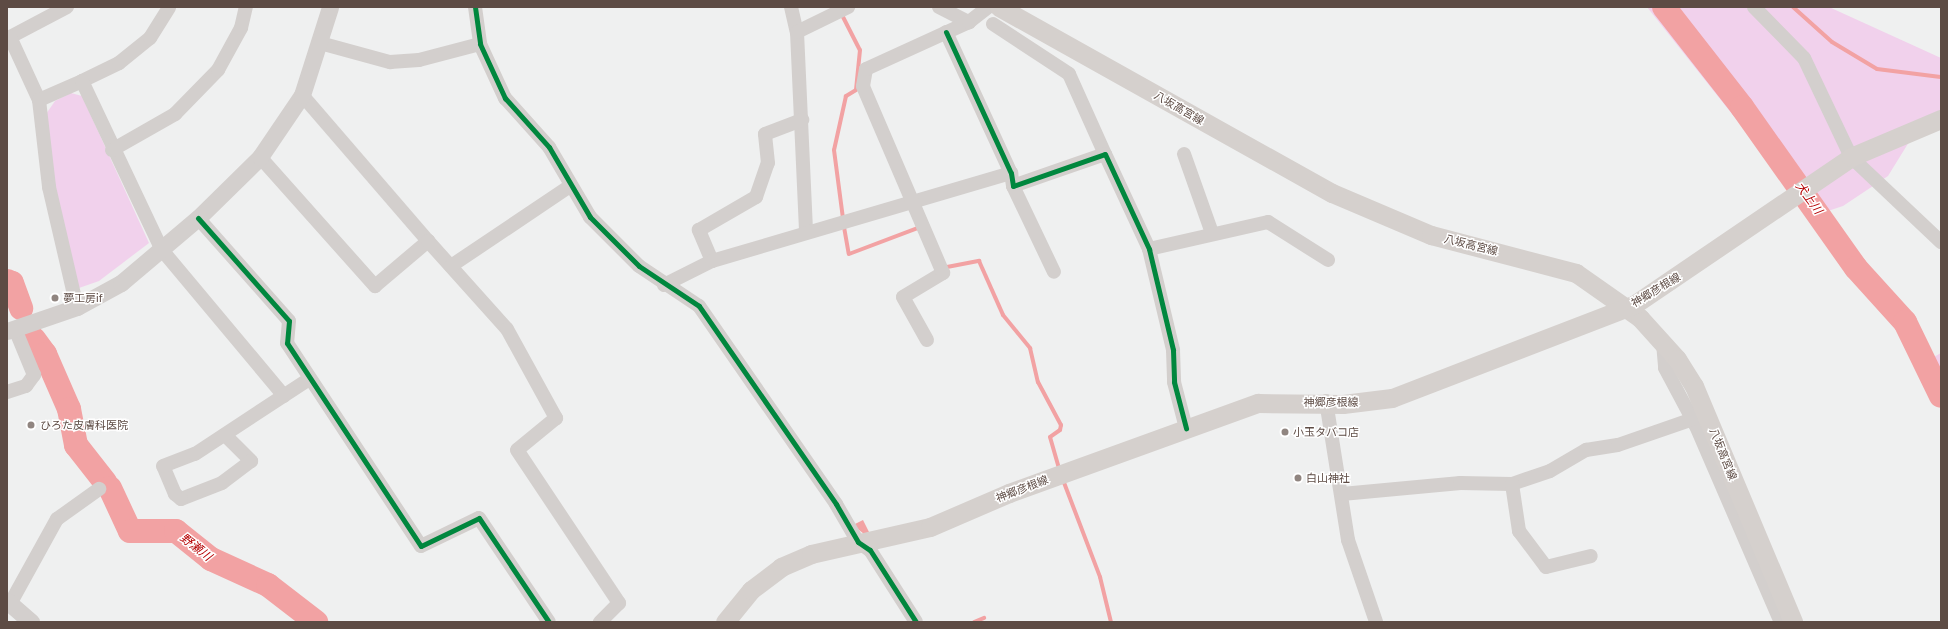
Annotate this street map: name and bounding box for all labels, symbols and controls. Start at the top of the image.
street label: 八坂高宮線 [1152,89,1206,127]
water label: 犬上川 [1793,179,1825,217]
street label: 八坂高宮線 [1443,232,1499,258]
street label: 神郷彦根線 [1629,270,1683,310]
place label: 夢工房if [63,291,102,305]
marker: 夢工房if [50,293,60,303]
street label: 神郷彦根線 [1304,395,1358,409]
place label: ひろた皮膚科医院 [40,418,128,432]
marker: ひろた皮膚科医院 [25,419,37,431]
place label: 小玉タバコ店 [1293,425,1359,439]
street label: 八坂高宮線 [1707,426,1739,482]
marker: 小玉タバコ店 [1280,427,1290,437]
place label: 白山神社 [1306,471,1350,485]
street label: 神郷彦根線 [994,473,1050,505]
marker: 白山神社 [1293,473,1303,483]
water label: 野瀬川 [177,530,215,564]

